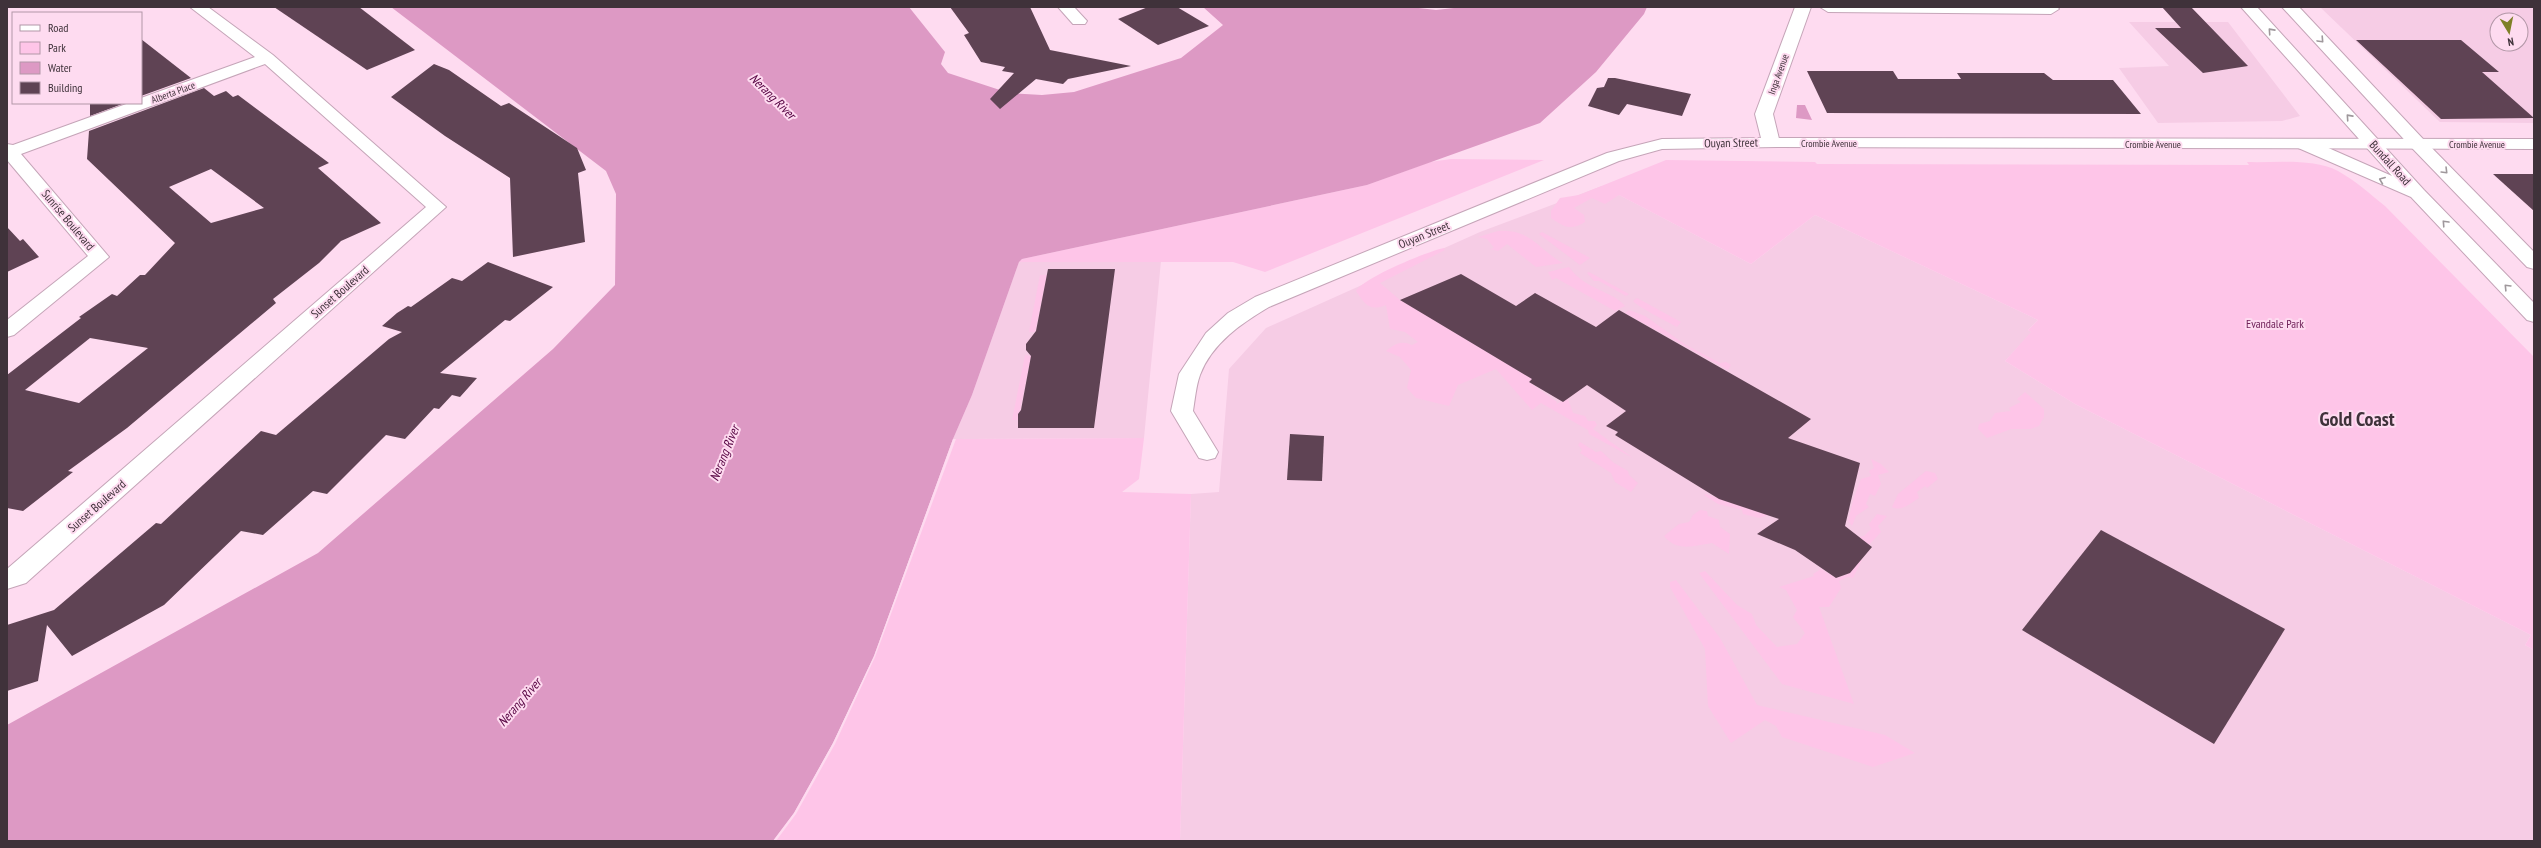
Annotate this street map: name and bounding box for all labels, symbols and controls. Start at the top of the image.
legend [12,12,142,104]
north arrow [2489,12,2529,52]
text: Road [48,20,68,35]
one-way arrow [2269,29,2276,36]
text: N [2507,34,2515,49]
one-way arrow [2316,35,2324,43]
text: Park [48,40,66,55]
street label: Inga Avenue [1765,52,1792,96]
text: Water [48,60,73,75]
water label: Nerang River [746,70,801,125]
street label: Alberta Place [149,79,197,106]
text: Building [48,80,83,95]
one-way arrow [2346,115,2353,122]
street label: Ouyan Street [1704,135,1759,150]
street label: Crombie Avenue [1801,137,1857,150]
street label: Bundall Road [2366,137,2414,188]
street label: Crombie Avenue [2125,138,2181,151]
street label: Crombie Avenue [2449,138,2505,151]
one-way arrow [2440,166,2448,174]
one-way arrow [2378,177,2386,185]
street label: Sunrise Boulevard [39,186,98,253]
street label: Ouyan Street [1396,217,1452,252]
one-way arrow [2442,220,2450,228]
street label: Sunset Boulevard [308,262,372,321]
one-way arrow [2504,284,2512,292]
park label: Evandale Park [2246,316,2304,331]
district label: Gold Coast [2319,406,2395,432]
water label: Nerang River [706,421,744,483]
street label: Sunset Boulevard [65,476,129,535]
water label: Nerang River [494,673,546,730]

